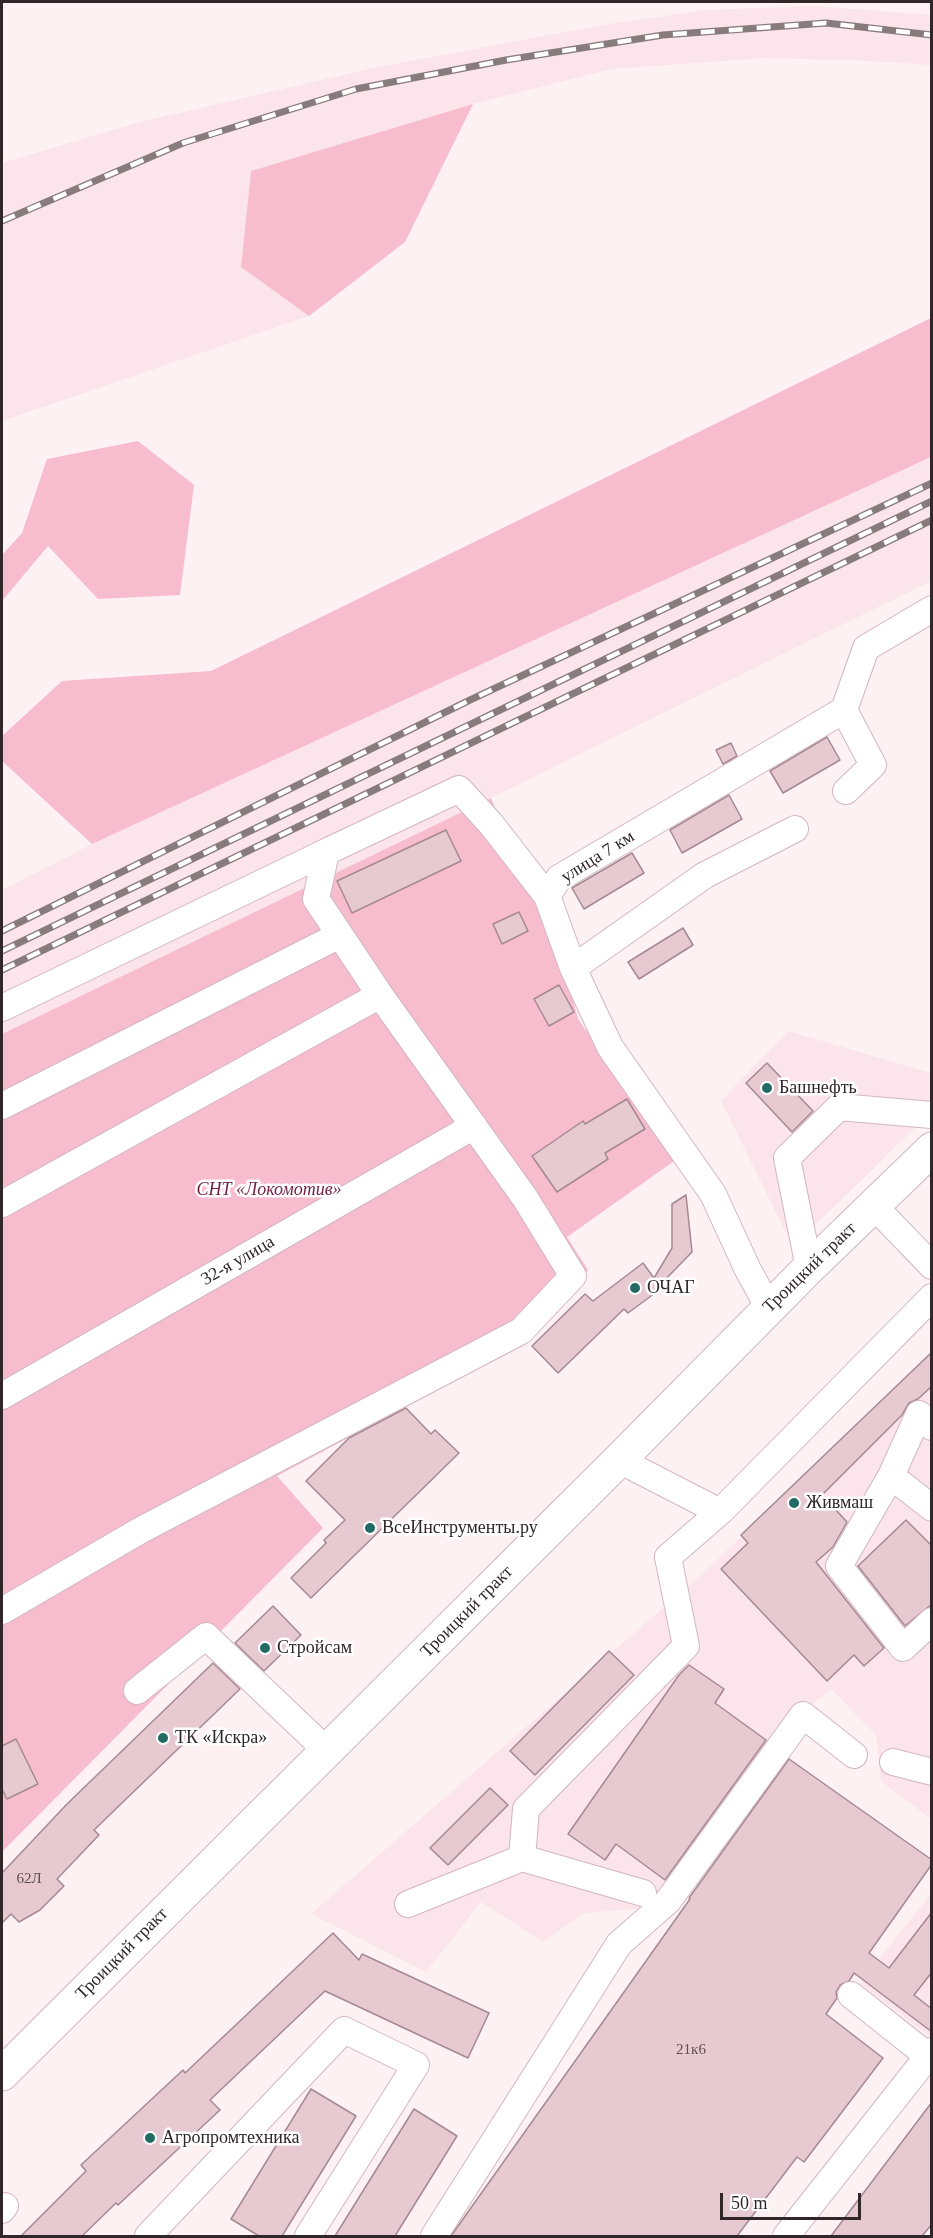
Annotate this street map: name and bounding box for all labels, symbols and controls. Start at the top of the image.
street label: улица 7 км [557,826,639,888]
place label: Башнефть [779,1077,857,1099]
marker: Башнефть [760,1081,774,1095]
park label: СНТ «Локомотив» [196,1179,342,1201]
street label: Троицкий тракт [759,1218,861,1318]
street label: 32-я улица [197,1231,279,1291]
place label: ОЧАГ [647,1277,695,1299]
marker: ОЧАГ [628,1281,642,1295]
place label: Живмаш [806,1492,873,1514]
marker: Живмаш [787,1496,801,1510]
place label: ВсеИнструменты.ру [382,1517,538,1539]
marker: ВсеИнструменты.ру [363,1521,377,1535]
street label: Троицкий тракт [416,1561,518,1663]
place label: Стройсам [277,1637,352,1659]
marker: Стройсам [258,1641,272,1655]
place label: ТК «Искра» [175,1727,267,1749]
marker: ТК «Искра» [156,1731,170,1745]
house number: 62Л [16,1870,42,1888]
street label: Троицкий тракт [71,1903,173,2005]
house number: 21к6 [676,2041,706,2059]
place label: Агропромтехника [162,2127,299,2149]
marker: Агропромтехника [143,2131,157,2145]
scale bar [723,2181,864,2219]
text: 50 m [731,2193,768,2213]

